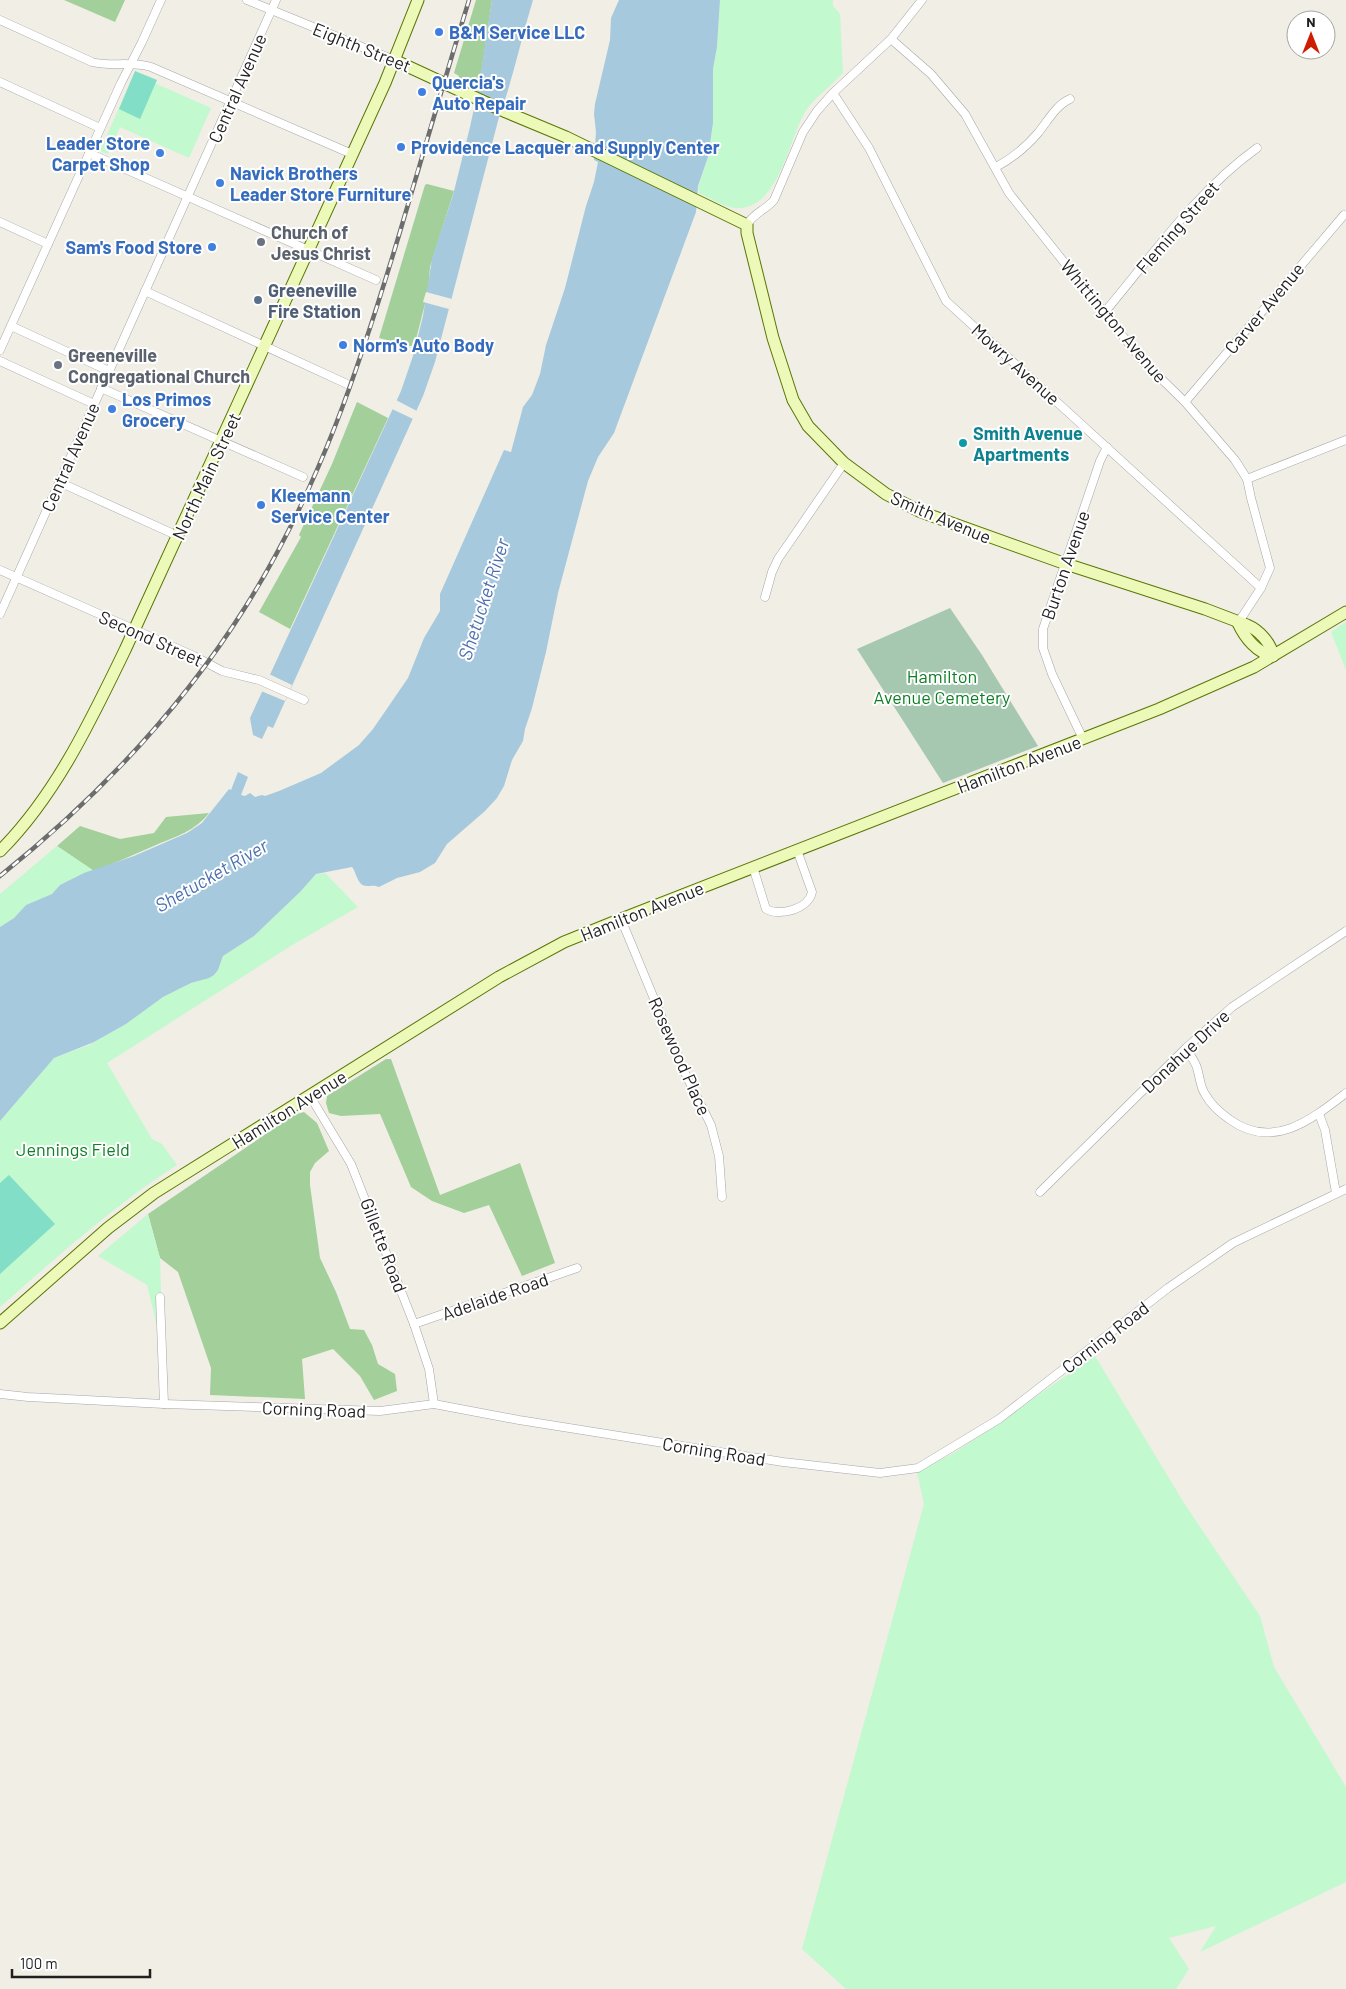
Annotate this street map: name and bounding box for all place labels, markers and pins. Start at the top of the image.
place label: B&M Service LLC [449,21,585,43]
marker: B&M Service LLC [433,26,445,38]
place label: Quercia's Auto Repair [432,71,526,114]
marker: Quercia's Auto Repair [416,86,428,98]
place label: Leader Store Carpet Shop [46,132,150,175]
place label: Providence Lacquer and Supply Center [411,136,720,158]
marker: Providence Lacquer and Supply Center [395,141,407,153]
marker: Leader Store Carpet Shop [154,147,166,159]
place label: Navick Brothers Leader Store Furniture [230,162,411,205]
marker: Navick Brothers Leader Store Furniture [214,177,226,189]
place label: Church of Jesus Christ [271,221,371,264]
place label: Sam's Food Store [66,236,202,258]
marker: Church of Jesus Christ [255,236,267,248]
marker: Sam's Food Store [206,241,218,253]
place label: Greeneville Fire Station [268,279,361,322]
marker: Greeneville Fire Station [252,294,264,306]
place label: Norm's Auto Body [353,334,494,356]
marker: Norm's Auto Body [337,339,349,351]
place label: Greeneville Congregational Church [68,344,250,387]
marker: Greeneville Congregational Church [52,359,64,371]
place label: Los Primos Grocery [122,388,211,431]
marker: Los Primos Grocery [106,403,118,415]
place label: Smith Avenue Apartments [973,422,1083,465]
marker: Smith Avenue Apartments [957,437,969,449]
place label: Kleemann Service Center [271,484,390,527]
marker: Kleemann Service Center [255,499,267,511]

